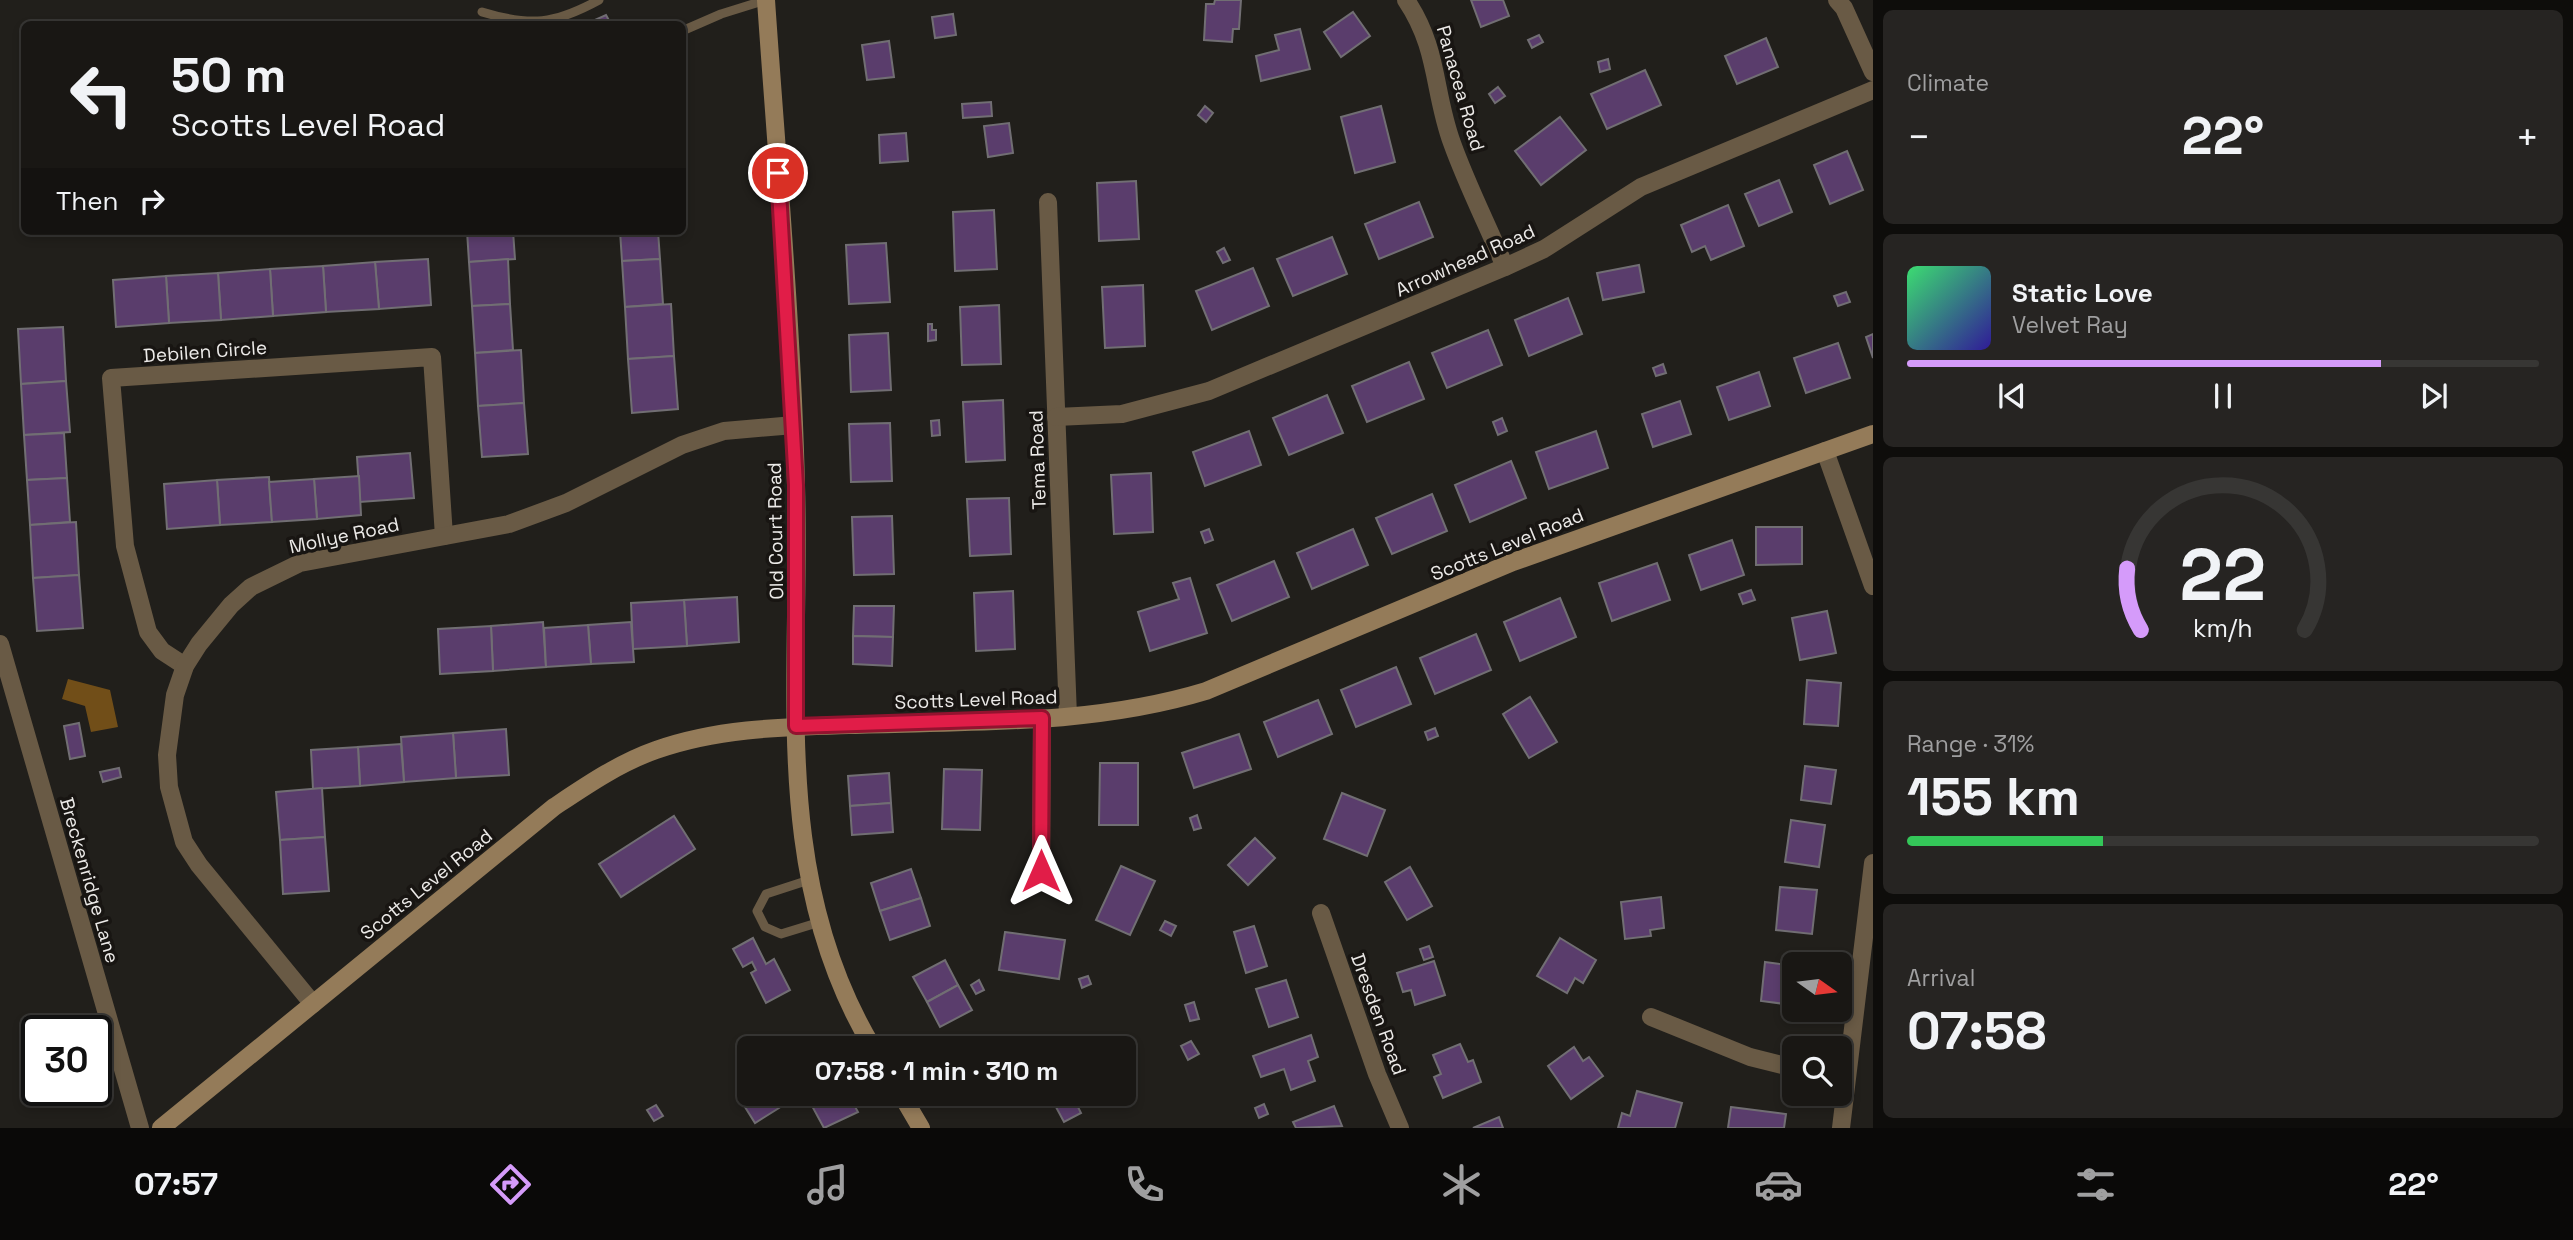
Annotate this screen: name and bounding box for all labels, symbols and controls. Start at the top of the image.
street label: Panacea Road [1431,22,1490,154]
text: 50 m [171,44,286,106]
icon: left [56,49,147,140]
text: Climate [1907,68,1989,98]
text: 22° [2182,103,2264,169]
text: Scotts Level Road [171,105,445,145]
text: − [1907,113,1931,161]
text: + [2515,113,2539,161]
pin [748,143,808,203]
icon: arrive [759,154,797,192]
icon: right [133,182,171,220]
text: Then [56,184,119,218]
street label: Arrowhead Road [1392,219,1539,302]
text: Static Love [2012,276,2153,310]
text: Velvet Ray [2012,310,2128,340]
street label: Debilen Circle [142,335,268,368]
icon: previous [1993,377,2031,415]
icon: pause [2204,377,2242,415]
icon: next [2415,377,2453,415]
street label: Tema Road [1023,410,1052,510]
street label: Old Court Road [762,462,789,600]
street label: Scotts Level Road [1427,502,1587,587]
street label: Mollye Road [287,512,401,559]
text: 22 [2180,528,2266,621]
text: km/h [2193,612,2253,644]
street label: Scotts Level Road [894,684,1058,715]
text: Range · 31% [1907,729,2034,759]
text: 155 km [1907,764,2080,830]
street label: Breckenridge Lane [54,794,125,966]
street label: Scotts Level Road [355,823,498,945]
position arrow [1004,834,1078,908]
street label: Dresden Road [1345,950,1412,1078]
north arrow [1782,952,1852,1022]
map controls [1782,952,1852,1106]
text: Arrival [1907,963,1975,993]
text: 07:58 [1907,998,2046,1064]
speed limit sign: 30 [21,1015,112,1106]
button: search [1782,1036,1852,1106]
text: 07:58 · 1 min · 310 m [815,1054,1058,1088]
icon: directions [486,1160,535,1209]
icon: music [803,1160,852,1209]
icon: phone [1120,1160,1169,1209]
icon: climate [1437,1160,1486,1209]
icon: car [1754,1160,1803,1209]
icon: filters [2071,1160,2120,1209]
text: 07:57 [134,1164,218,1204]
text: 22° [2388,1164,2439,1204]

